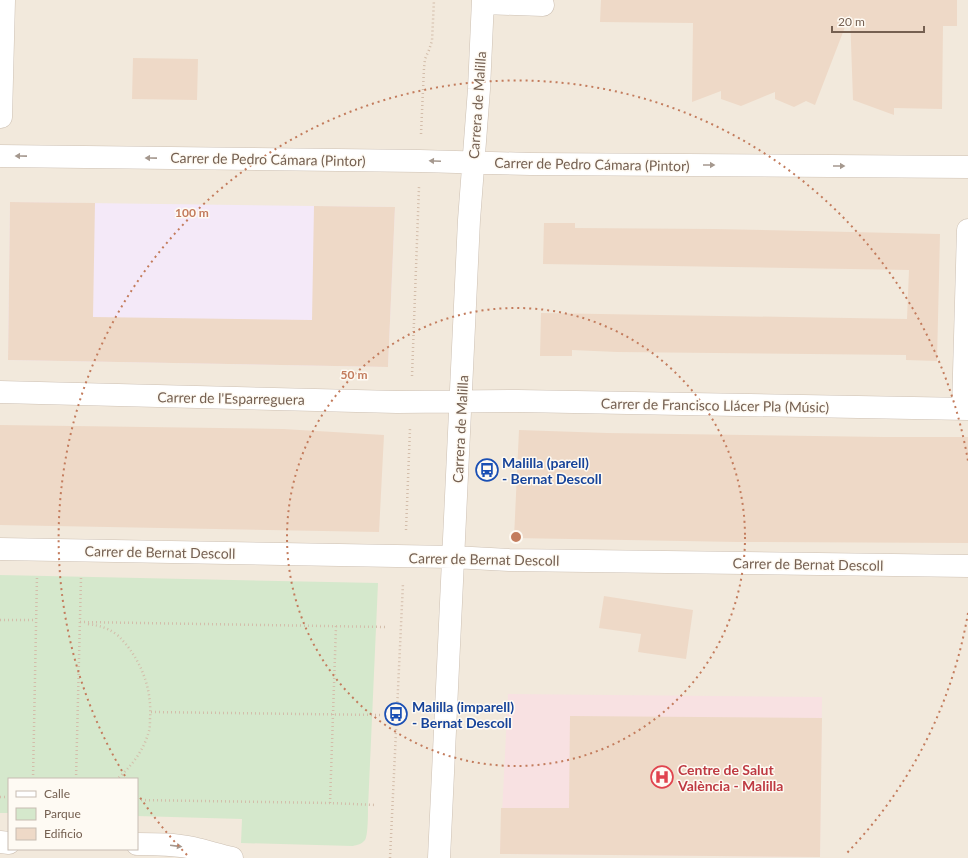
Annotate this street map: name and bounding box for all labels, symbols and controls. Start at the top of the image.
scale bar [832,8,924,34]
text: 20 m [838,14,865,29]
street label: Carrera de Malilla [465,51,489,159]
street label: Carrer de Pedro Cámara (Pintor) [170,149,366,169]
one-way arrow [14,153,27,159]
street label: Carrer de Pedro Cámara (Pintor) [494,154,690,174]
one-way arrow [144,155,157,161]
one-way arrow [429,158,441,165]
one-way arrow [703,162,716,168]
one-way arrow [833,163,846,169]
text: 100 m [175,205,209,220]
text: 50 m [341,367,367,382]
street label: Carrera de Malilla [449,375,471,483]
street label: Carrer de l'Esparreguera [157,388,305,408]
street label: Carrer de Francisco Llácer Pla (Músic) [601,395,829,415]
place label: Malilla (parell) - Bernat Descoll [502,454,602,487]
bus stop icon: Malilla (parell) - Bernat Descoll [474,457,500,483]
centre of rings [509,530,523,544]
street label: Carrer de Bernat Descoll [85,542,235,562]
street label: Carrer de Bernat Descoll [409,549,559,569]
street label: Carrer de Bernat Descoll [733,554,883,574]
place label: Malilla (imparell) - Bernat Descoll [412,698,514,731]
bus stop icon: Malilla (imparell) - Bernat Descoll [383,701,409,727]
place label: Centre de Salut València - Malilla [677,761,783,794]
hospital icon: Centre de Salut València - Malilla [649,764,675,790]
legend [8,778,138,850]
text: Calle [44,786,70,801]
text: Parque [44,806,81,821]
text: Edificio [44,826,83,841]
one-way arrow [170,843,182,849]

